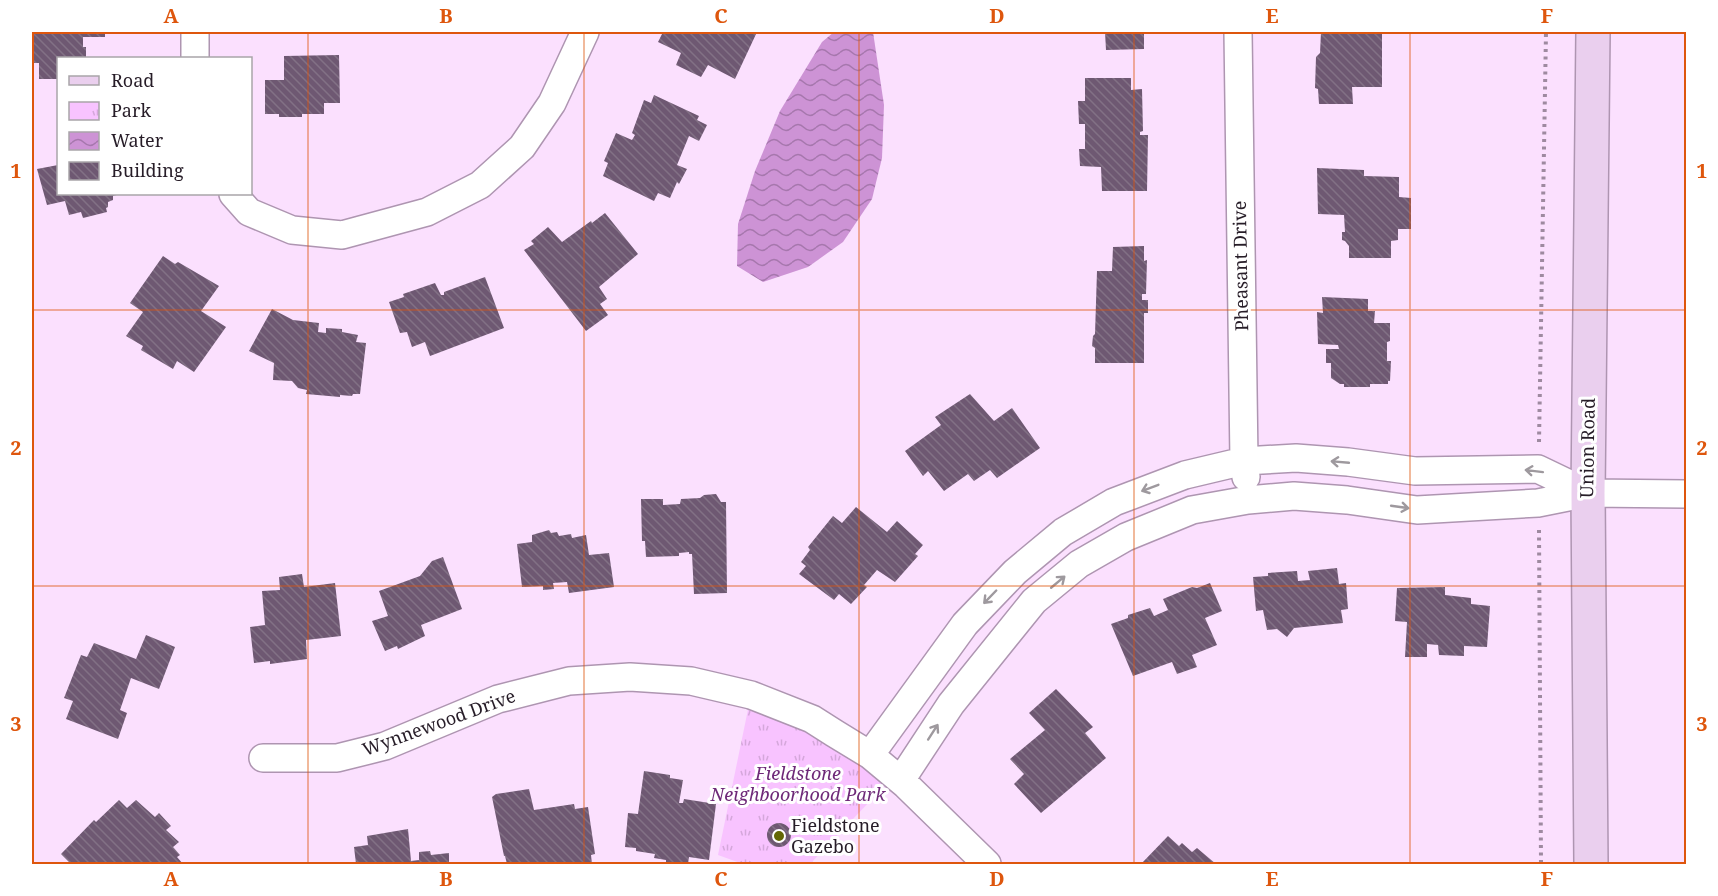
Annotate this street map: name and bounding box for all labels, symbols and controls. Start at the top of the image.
text: A [163,2,179,29]
text: B [439,2,453,29]
text: C [714,2,728,29]
text: D [989,2,1005,29]
text: E [1265,2,1279,29]
text: F [1541,2,1553,29]
legend [57,57,252,195]
text: Road [111,68,154,92]
text: Park [111,98,151,122]
text: Water [111,128,164,152]
text: 1 [10,157,22,184]
text: 1 [1696,157,1708,184]
text: Building [111,158,184,182]
street label: Pheasant Drive [1227,201,1253,331]
street label: Union Road [1574,398,1600,498]
text: 2 [10,434,22,461]
text: 2 [1696,434,1708,461]
one-way arrow [1331,456,1351,467]
one-way arrow [1525,465,1544,476]
one-way arrow [1141,484,1159,495]
one-way arrow [1389,502,1409,513]
one-way arrow [1050,575,1065,589]
one-way arrow [983,590,998,605]
street label: Wynnewood Drive [359,683,519,761]
text: 3 [10,710,22,737]
text: 3 [1696,710,1708,737]
one-way arrow [927,723,940,740]
park label: Fieldstone Neighboorhood Park [710,761,886,806]
place label: Fieldstone Gazebo [791,813,880,858]
marker: Fieldstone Gazebo [772,829,786,843]
text: A [163,865,179,892]
text: B [439,865,453,892]
text: C [714,865,728,892]
text: D [989,865,1005,892]
text: E [1265,865,1279,892]
text: F [1541,865,1553,892]

